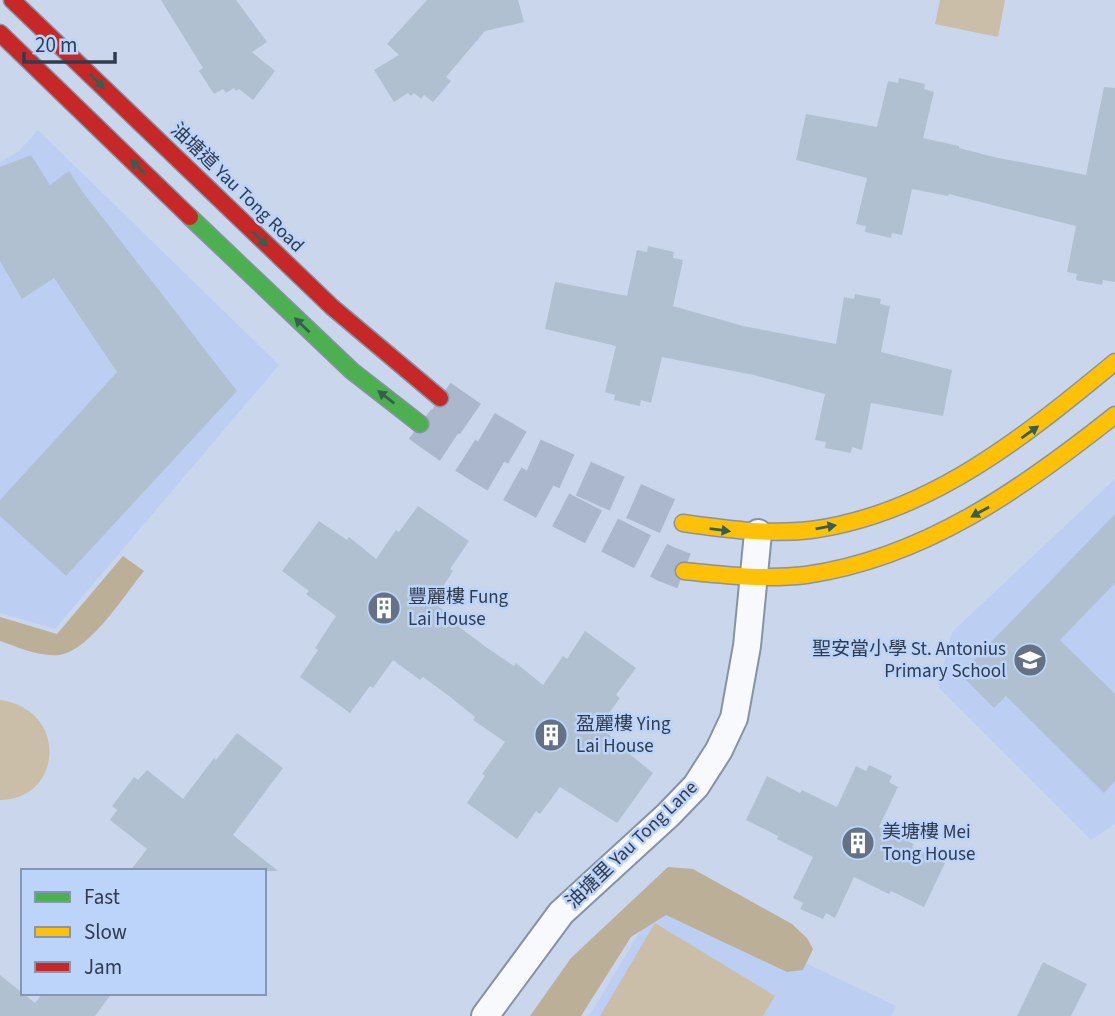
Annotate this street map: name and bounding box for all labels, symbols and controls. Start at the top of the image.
scale bar [24,21,116,65]
text: 20 m [35,30,77,60]
one-way arrow [88,73,105,90]
street label: 油塘道 Yau Tong Road [164,117,310,259]
one-way arrow [130,158,147,175]
one-way arrow [252,231,269,248]
one-way arrow [294,317,311,333]
one-way arrow [378,390,396,405]
one-way arrow [1021,425,1039,439]
one-way arrow [971,506,990,518]
one-way arrow [815,522,837,533]
one-way arrow [710,524,732,535]
place label: 豐麗樓 Fung Lai House [408,584,509,633]
building icon: 豐麗樓 Fung Lai House [365,589,403,627]
place label: 聖安當小學 St. Antonius Primary School [812,636,1006,685]
school or university icon: 聖安當小學 St. Antonius Primary School [1011,641,1049,679]
place label: 盈麗樓 Ying Lai House [576,711,671,760]
building icon: 盈麗樓 Ying Lai House [532,716,570,754]
street label: 油塘里 Yau Tong Lane [560,775,704,915]
place label: 美塘樓 Mei Tong House [882,819,975,868]
building icon: 美塘樓 Mei Tong House [839,824,877,862]
legend [21,869,266,995]
text: Fast [84,882,120,912]
text: Slow [84,917,127,947]
text: Jam [84,952,122,982]

